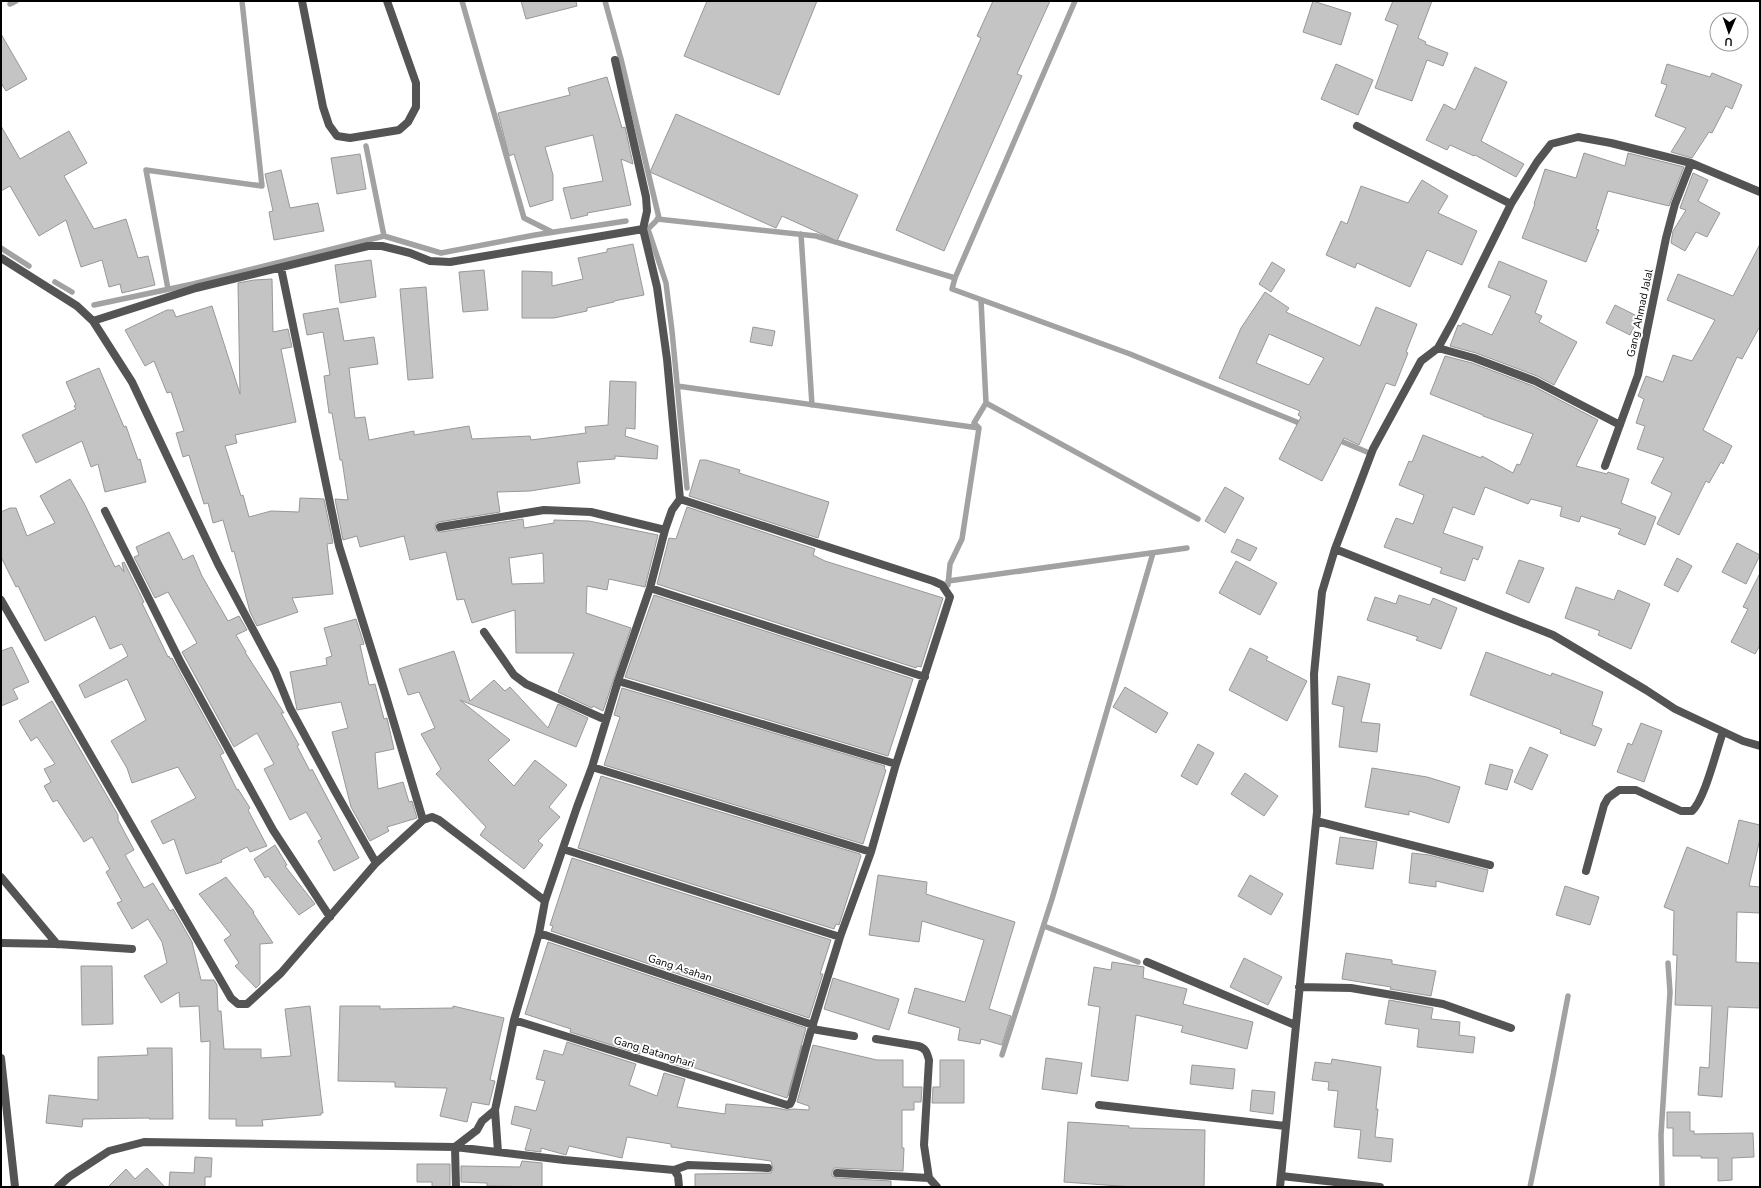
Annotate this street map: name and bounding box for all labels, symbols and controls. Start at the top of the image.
north arrow [1709,12,1749,52]
text: U [1724,34,1733,49]
street label: Gang Ahmad Jalal [1623,267,1657,358]
street label: Gang Asahan [646,951,714,985]
street label: Gang Batanghari [612,1033,696,1071]

